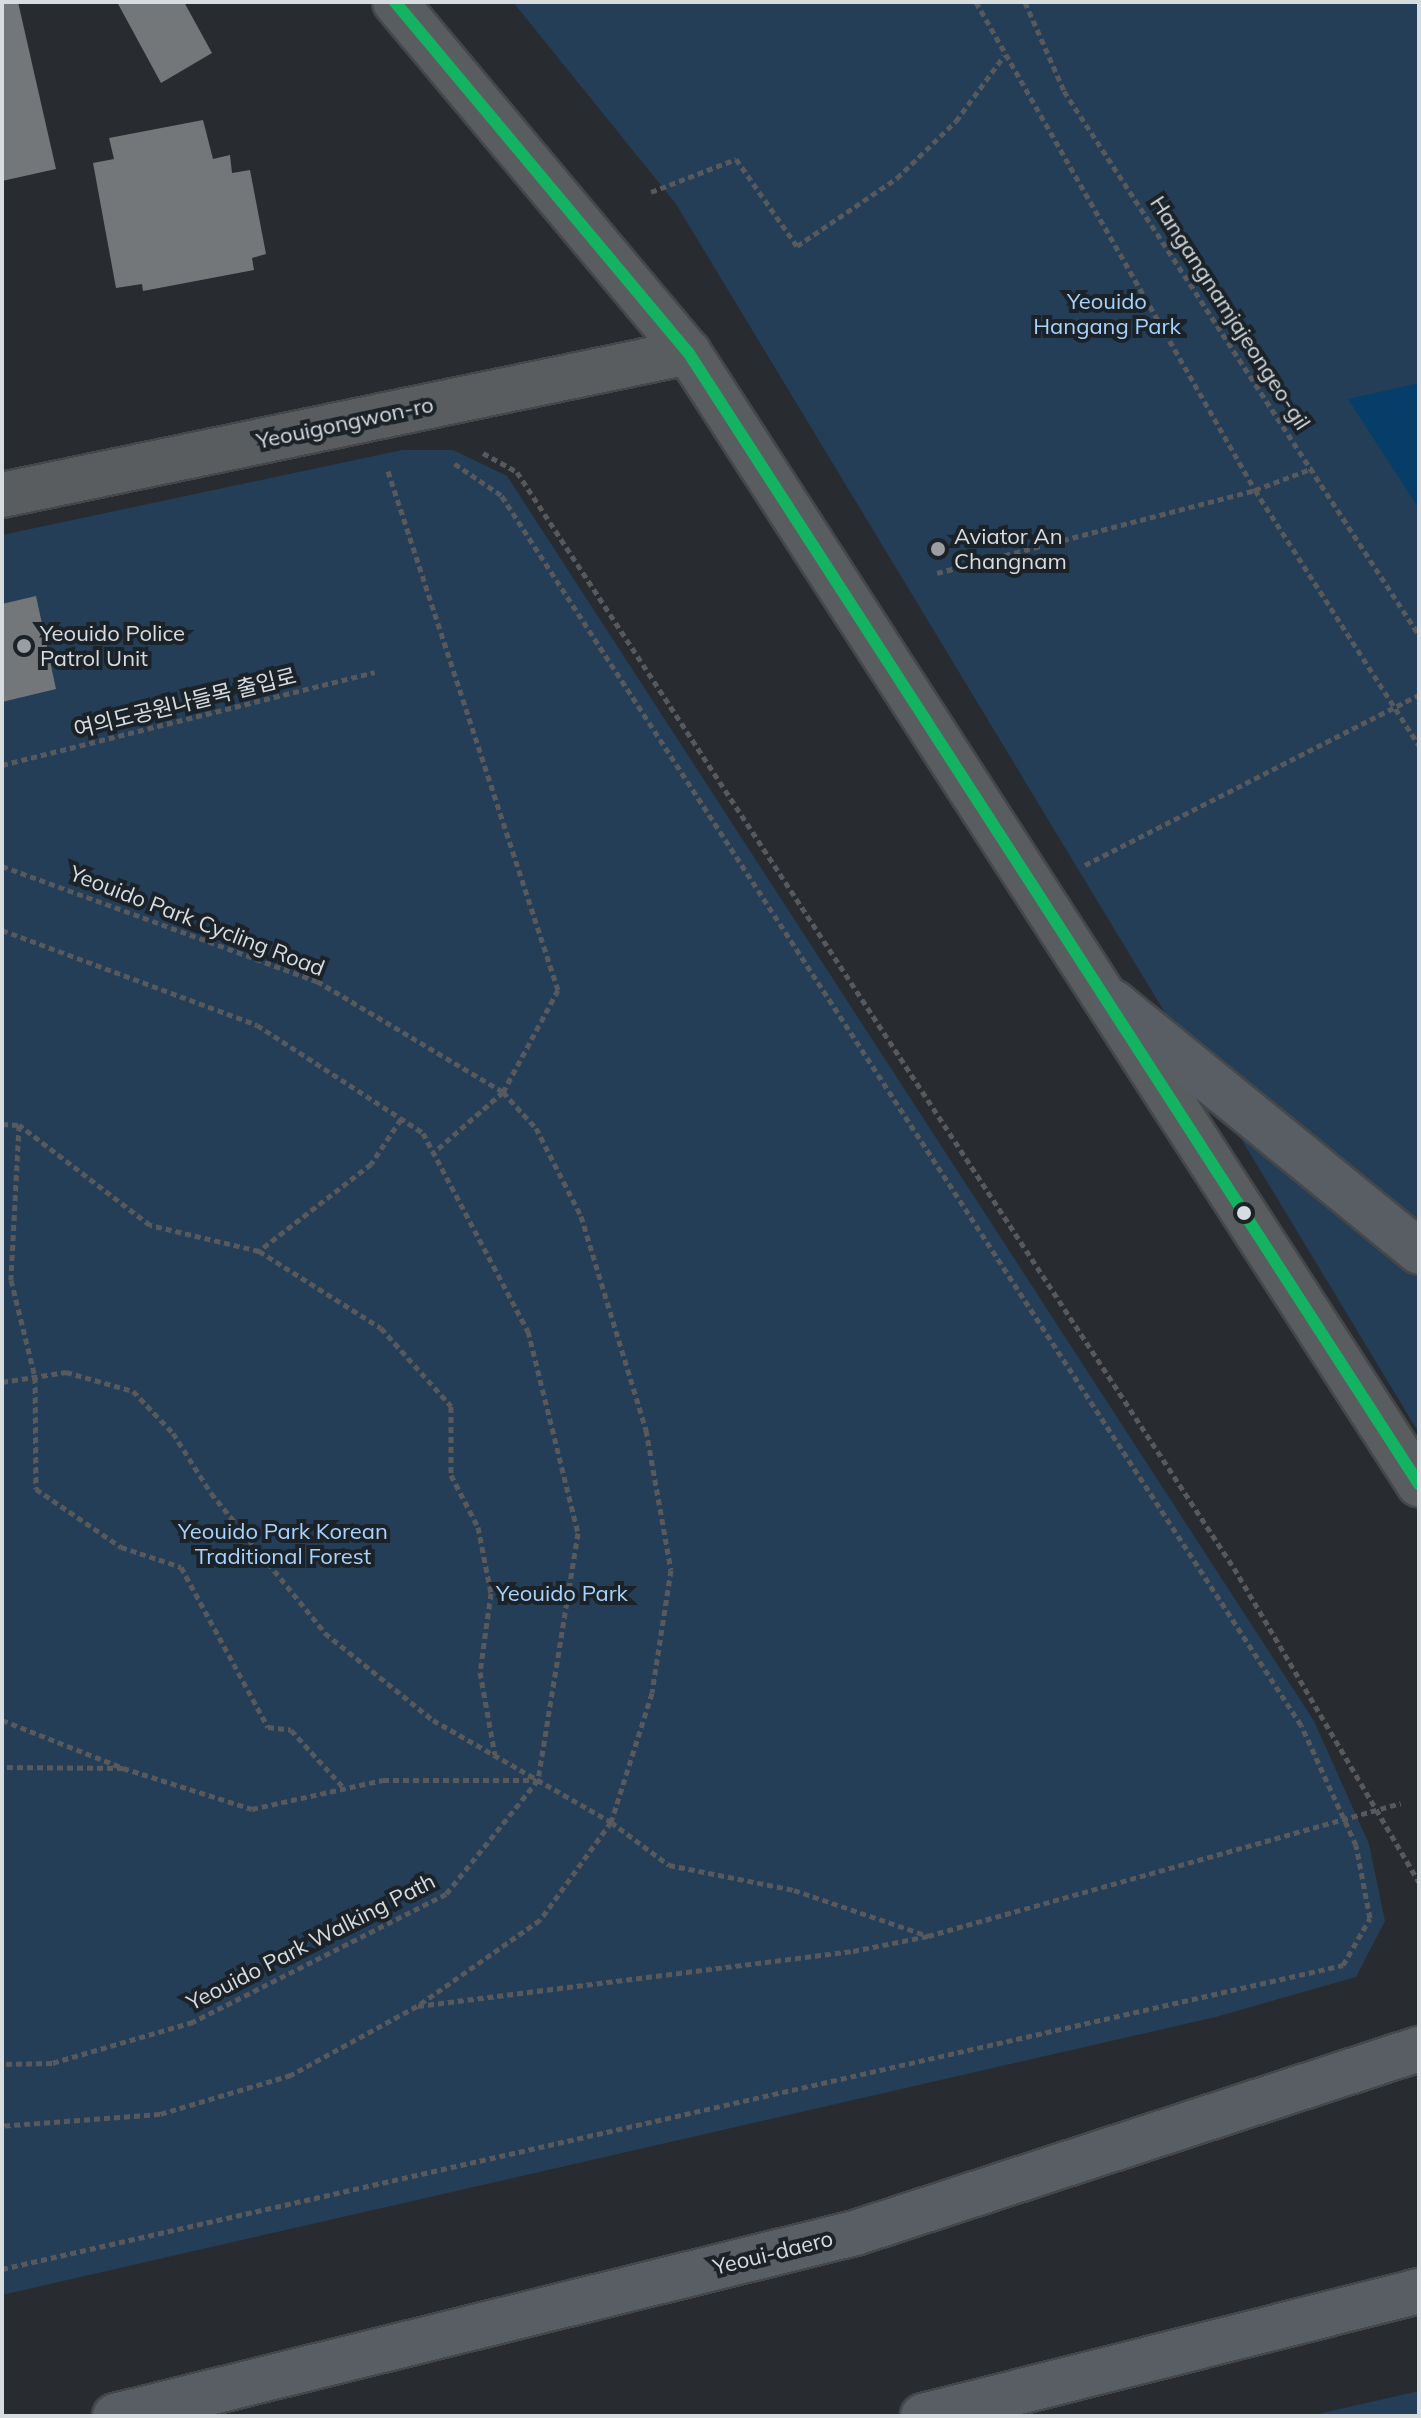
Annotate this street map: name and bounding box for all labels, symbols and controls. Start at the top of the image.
street label: Hangangnamjajeongeo-gil [1144,191,1316,435]
park label: Yeouido Hangang Park [1033,288,1181,340]
street label: Yeouigongwon-ro [254,391,436,455]
place label: Aviator An Changnam [954,523,1067,574]
marker: Aviator An Changnam [929,540,947,558]
place label: Yeouido Police Patrol Unit [40,620,185,672]
marker: Yeouido Police Patrol Unit [15,637,33,655]
street label: 여의도공원나들목 출입로 [71,663,299,743]
street label: Yeouido Park Cycling Road [66,860,328,982]
unlabelled marker [1236,1205,1252,1221]
park label: Yeouido Park Korean Traditional Forest [178,1518,388,1570]
park label: Yeouido Park [496,1581,628,1607]
street label: Yeouido Park Walking Path [182,1868,440,2016]
street label: Yeoui-daero [710,2225,836,2281]

